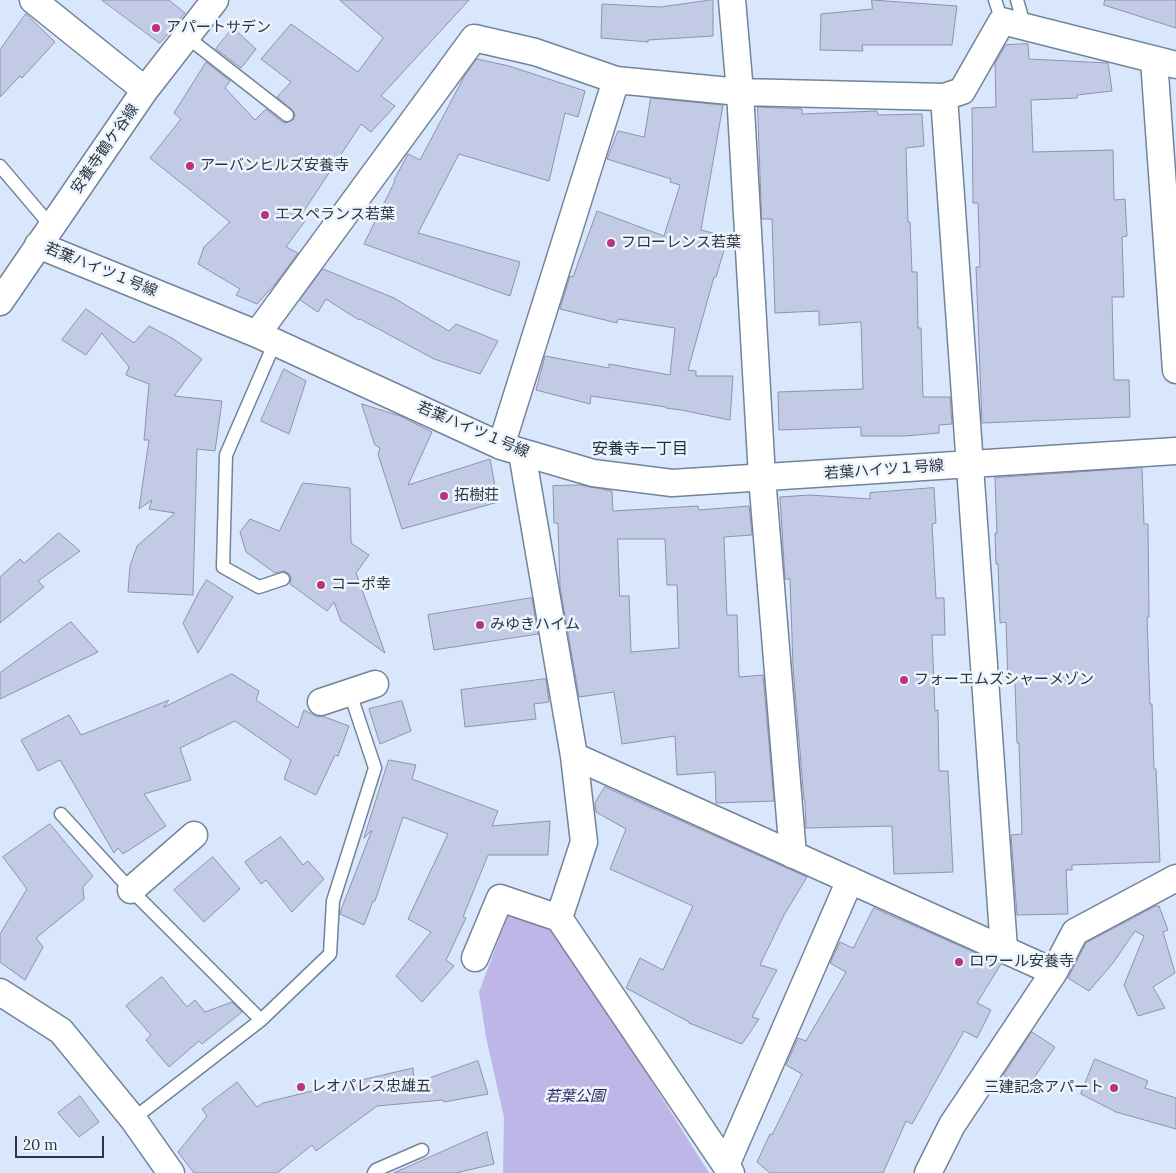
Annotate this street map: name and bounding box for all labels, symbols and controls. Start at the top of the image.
place label: アパートサデン [166,19,271,37]
marker: アパートサデン [150,22,162,34]
street label: 安養寺鶴ケ谷線 [68,101,142,197]
place label: アーバンヒルズ安養寺 [200,157,349,175]
marker: アーバンヒルズ安養寺 [184,160,196,172]
place label: エスペランス若葉 [275,206,395,224]
marker: エスペランス若葉 [259,209,271,221]
place label: フローレンス若葉 [621,234,741,252]
marker: フローレンス若葉 [605,237,617,249]
street label: 若葉ハイツ１号線 [42,239,160,301]
street label: 若葉ハイツ１号線 [414,398,532,462]
district label: 安養寺一丁目 [592,439,688,459]
street label: 若葉ハイツ１号線 [824,457,944,483]
place label: 拓樹荘 [454,487,499,505]
marker: 拓樹荘 [438,490,450,502]
place label: コーポ幸 [331,576,391,594]
marker: コーポ幸 [315,579,327,591]
place label: みゆきハイム [490,616,580,634]
marker: みゆきハイム [474,619,486,631]
place label: フォーエムズシャーメゾン [914,671,1094,689]
marker: フォーエムズシャーメゾン [898,674,910,686]
place label: ロワール安養寺 [969,953,1074,971]
marker: ロワール安養寺 [953,956,965,968]
place label: レオパレス忠雄五 [311,1078,431,1096]
place label: 三建記念アパート [984,1079,1104,1097]
marker: レオパレス忠雄五 [295,1081,307,1093]
marker: 三建記念アパート [1108,1082,1120,1094]
park label: 若葉公園 [545,1088,605,1106]
scale bar [18,1126,106,1158]
text: 20 m [23,1135,58,1154]

